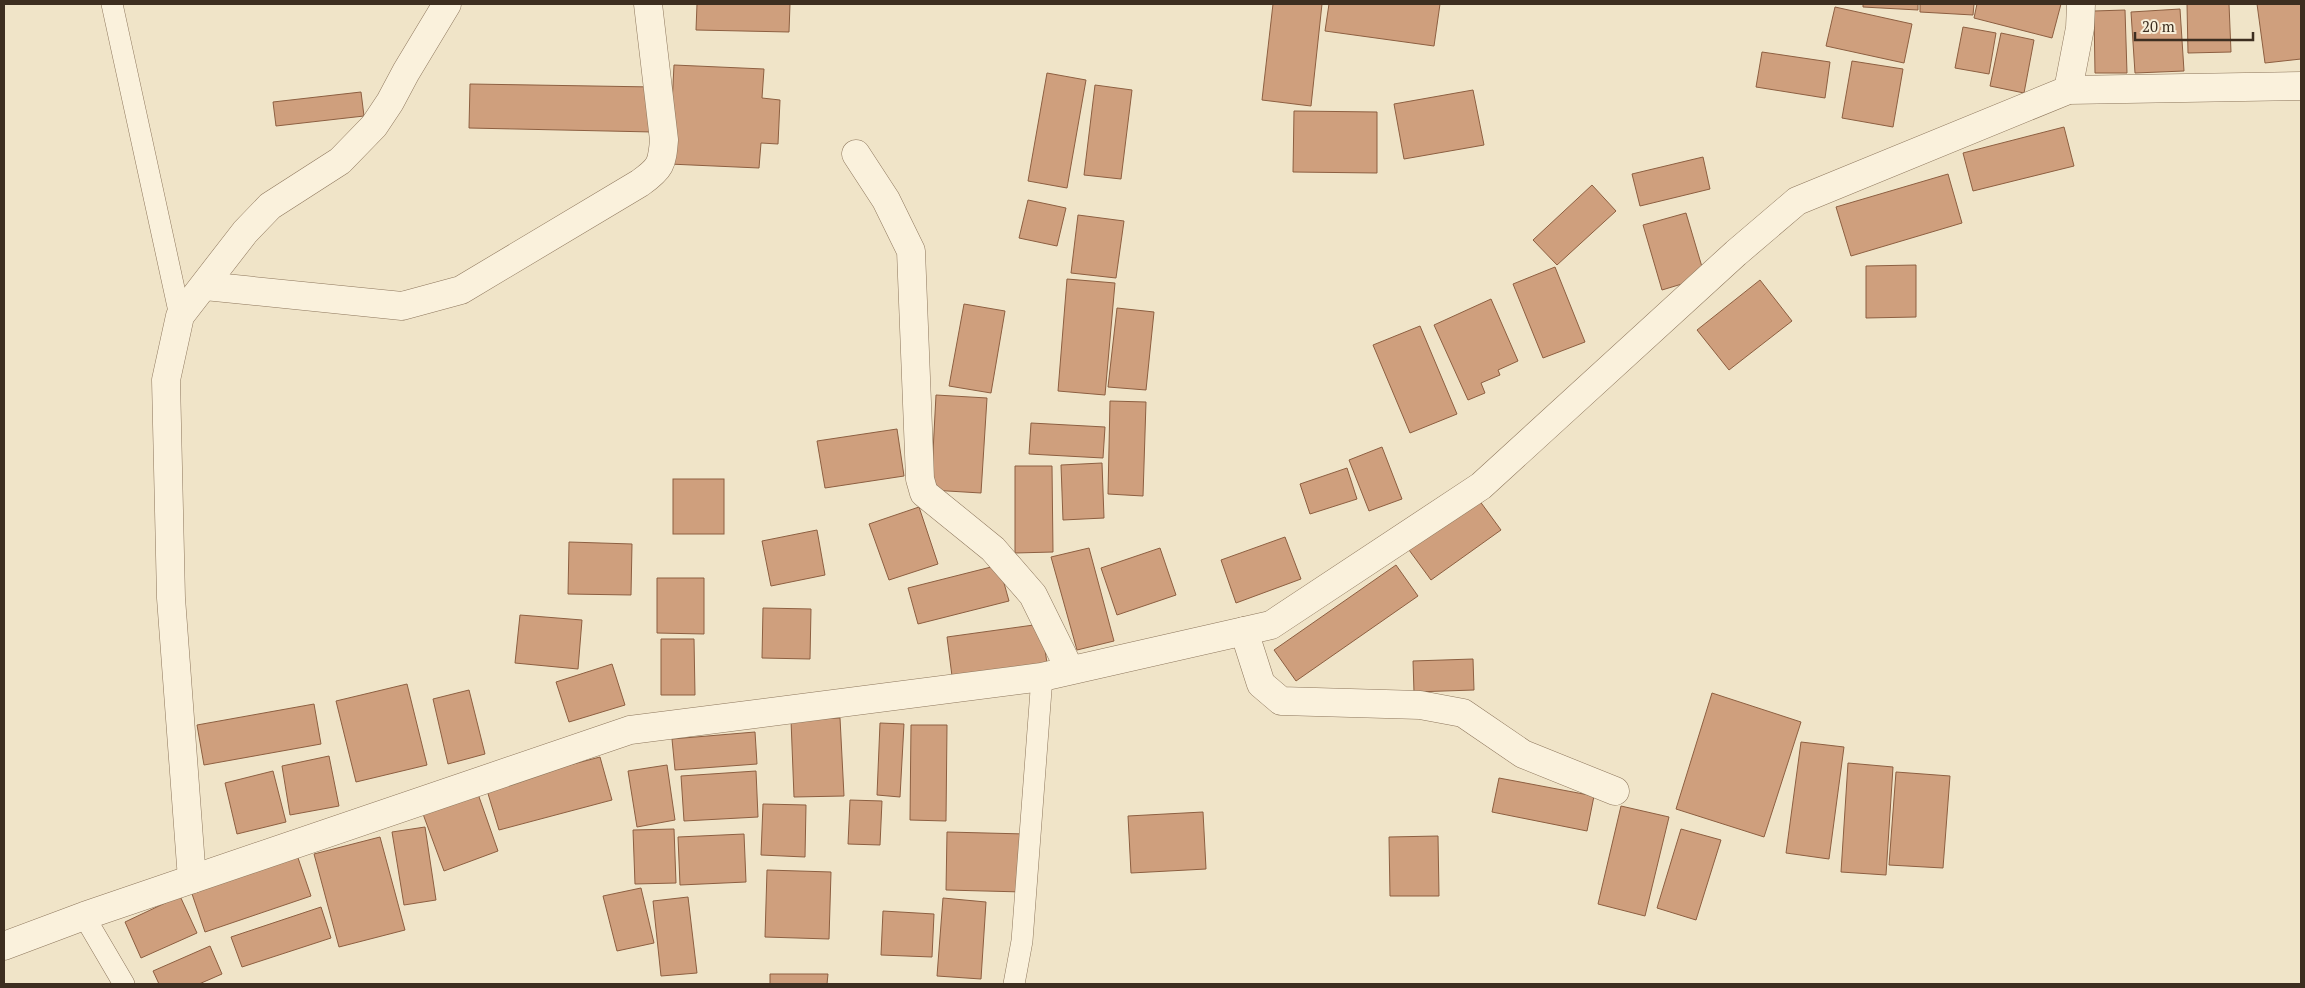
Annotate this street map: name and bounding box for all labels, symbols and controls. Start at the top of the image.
scale bar [2135,10,2252,42]
text: 20 m [2142,16,2175,36]

